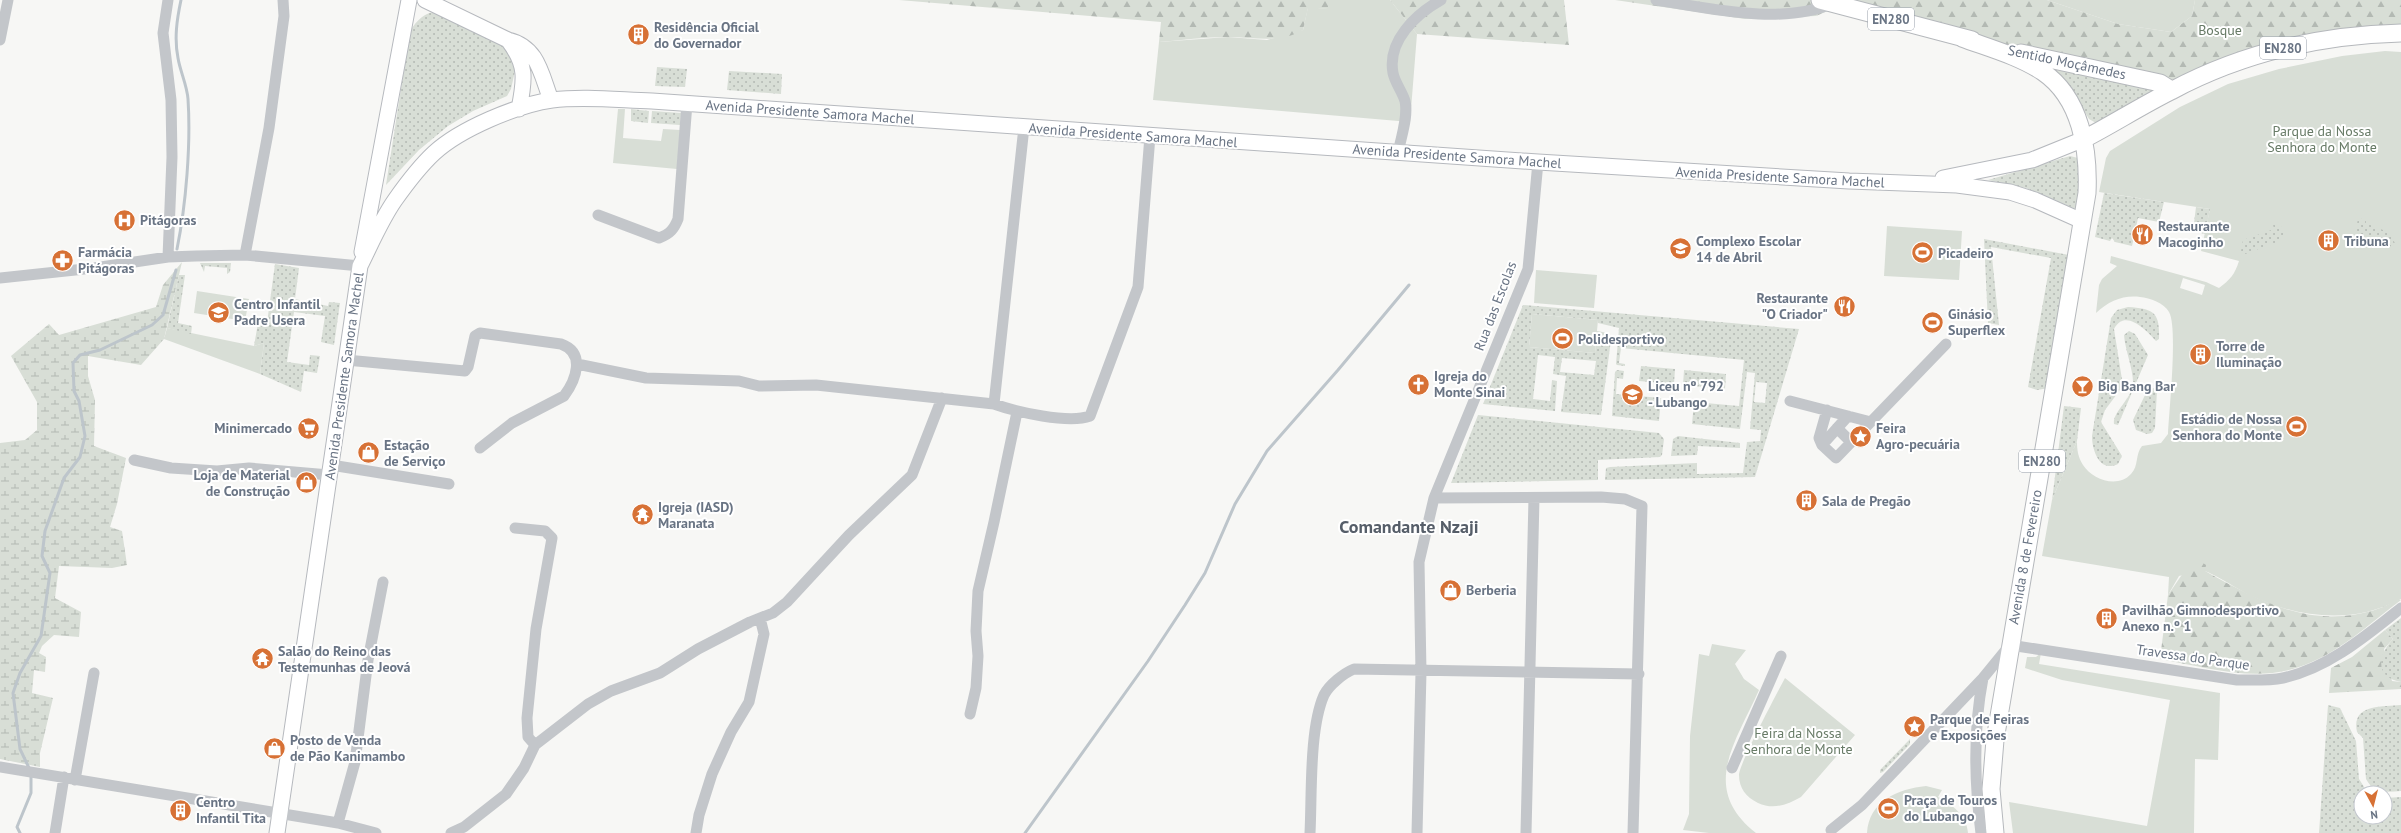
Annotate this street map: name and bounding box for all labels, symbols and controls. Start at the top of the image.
road number: EN280 [1868,8,1914,30]
place label: Residência Oficial do Governador [654,18,760,52]
park label: Bosque [2198,21,2242,39]
building icon: Residência Oficial do Governador [626,22,652,48]
road number: EN280 [2260,37,2306,59]
street label: Sentido Moçâmedes [2006,41,2128,83]
street label: Avenida Presidente Samora Machel [705,96,915,128]
street label: Avenida Presidente Samora Machel [1028,119,1238,151]
park label: Parque da Nossa Senhora do Monte [2267,122,2377,156]
street label: Avenida Presidente Samora Machel [1352,140,1562,172]
street label: Avenida Presidente Samora Machel [1675,163,1885,191]
hospital icon: Pitágoras [112,207,138,233]
place label: Pitágoras [140,211,196,229]
place label: Restaurante Macoginho [2158,217,2230,251]
restaurant icon: Restaurante Macoginho [2129,221,2155,247]
building icon: Tribuna [2316,228,2342,254]
place label: Complexo Escolar 14 de Abril [1696,232,1801,266]
place label: Tribuna [2344,232,2389,250]
school or university icon: Complexo Escolar 14 de Abril [1668,236,1694,262]
sports icon: Picadeiro [1910,240,1936,266]
place label: Farmácia Pitágoras [78,243,134,277]
place label: Picadeiro [1938,244,1994,262]
pharmacy icon: Farmácia Pitágoras [50,247,76,273]
street label: Rua das Escolas [1470,259,1520,353]
street label: Avenida Presidente Samora Machel [321,271,367,481]
place label: Restaurante "O Criador" [1756,289,1828,323]
restaurant icon: Restaurante "O Criador" [1831,293,1857,319]
place label: Centro Infantil Padre Usera [234,295,321,329]
school or university icon: Centro Infantil Padre Usera [206,299,232,325]
place label: Ginásio Superflex [1948,305,2006,339]
sports icon: Ginásio Superflex [1920,309,1946,335]
sports icon: Polidesportivo [1550,326,1576,352]
place label: Polidesportivo [1578,330,1665,348]
place label: Torre de Iluminação [2216,337,2282,371]
building icon: Torre de Iluminação [2187,341,2213,367]
place label: Igreja do Monte Sinai [1434,367,1506,401]
church icon: Igreja do Monte Sinai [1405,371,1431,397]
bar icon: Big Bang Bar [2070,373,2096,399]
place label: Liceu nº 792 - Lubango [1648,377,1724,411]
place label: Big Bang Bar [2098,377,2175,395]
school or university icon: Liceu nº 792 - Lubango [1620,381,1646,407]
place label: Estádio de Nossa Senhora do Monte [2172,410,2282,444]
sports icon: Estádio de Nossa Senhora do Monte [2284,414,2310,440]
supermarket icon: Minimercado [295,415,321,441]
place label: Minimercado [214,419,292,437]
place label: Feira Agro-pecuária [1876,419,1960,453]
place icon: Feira Agro-pecuária [1848,423,1874,449]
place label: Estação de Serviço [384,436,446,470]
shop icon: Estação de Serviço [355,440,381,466]
road number: EN280 [2019,450,2065,472]
place label: Loja de Material de Construção [194,466,291,500]
shop icon: Loja de Material de Construção [293,470,319,496]
building icon: Sala de Pregão [1794,488,1820,514]
street label: Avenida 8 de Fevereiro [2004,488,2046,626]
place label: Sala de Pregão [1822,492,1911,510]
place label: Igreja (IASD) Maranata [658,498,734,532]
temple icon: Igreja (IASD) Maranata [630,502,656,528]
district label: Comandante Nzaji [1339,515,1479,538]
shop icon: Berberia [1437,577,1463,603]
place label: Berberia [1466,581,1517,599]
place label: Pavilhão Gimnodesportivo Anexo n.º 1 [2122,601,2279,635]
building icon: Pavilhão Gimnodesportivo Anexo n.º 1 [2094,605,2120,631]
street label: Travessa do Parque [2135,640,2251,674]
place label: Salão do Reino das Testemunhas de Jeová [278,642,411,676]
temple icon: Salão do Reino das Testemunhas de Jeová [250,646,276,672]
place label: Parque de Feiras e Exposições [1930,710,2029,744]
place icon: Parque de Feiras e Exposições [1901,714,1927,740]
park label: Feira da Nossa Senhora de Monte [1743,724,1853,758]
place label: Posto de Venda de Pão Kanimambo [290,731,406,765]
shop icon: Posto de Venda de Pão Kanimambo [261,735,287,761]
north arrow [2353,785,2393,825]
place label: Praça de Touros do Lubango [1904,791,1997,825]
place label: Centro Infantil Tita [196,793,266,827]
sports icon: Praça de Touros do Lubango [1876,795,1902,821]
building icon: Centro Infantil Tita [167,797,193,823]
text: N [2370,808,2379,822]

